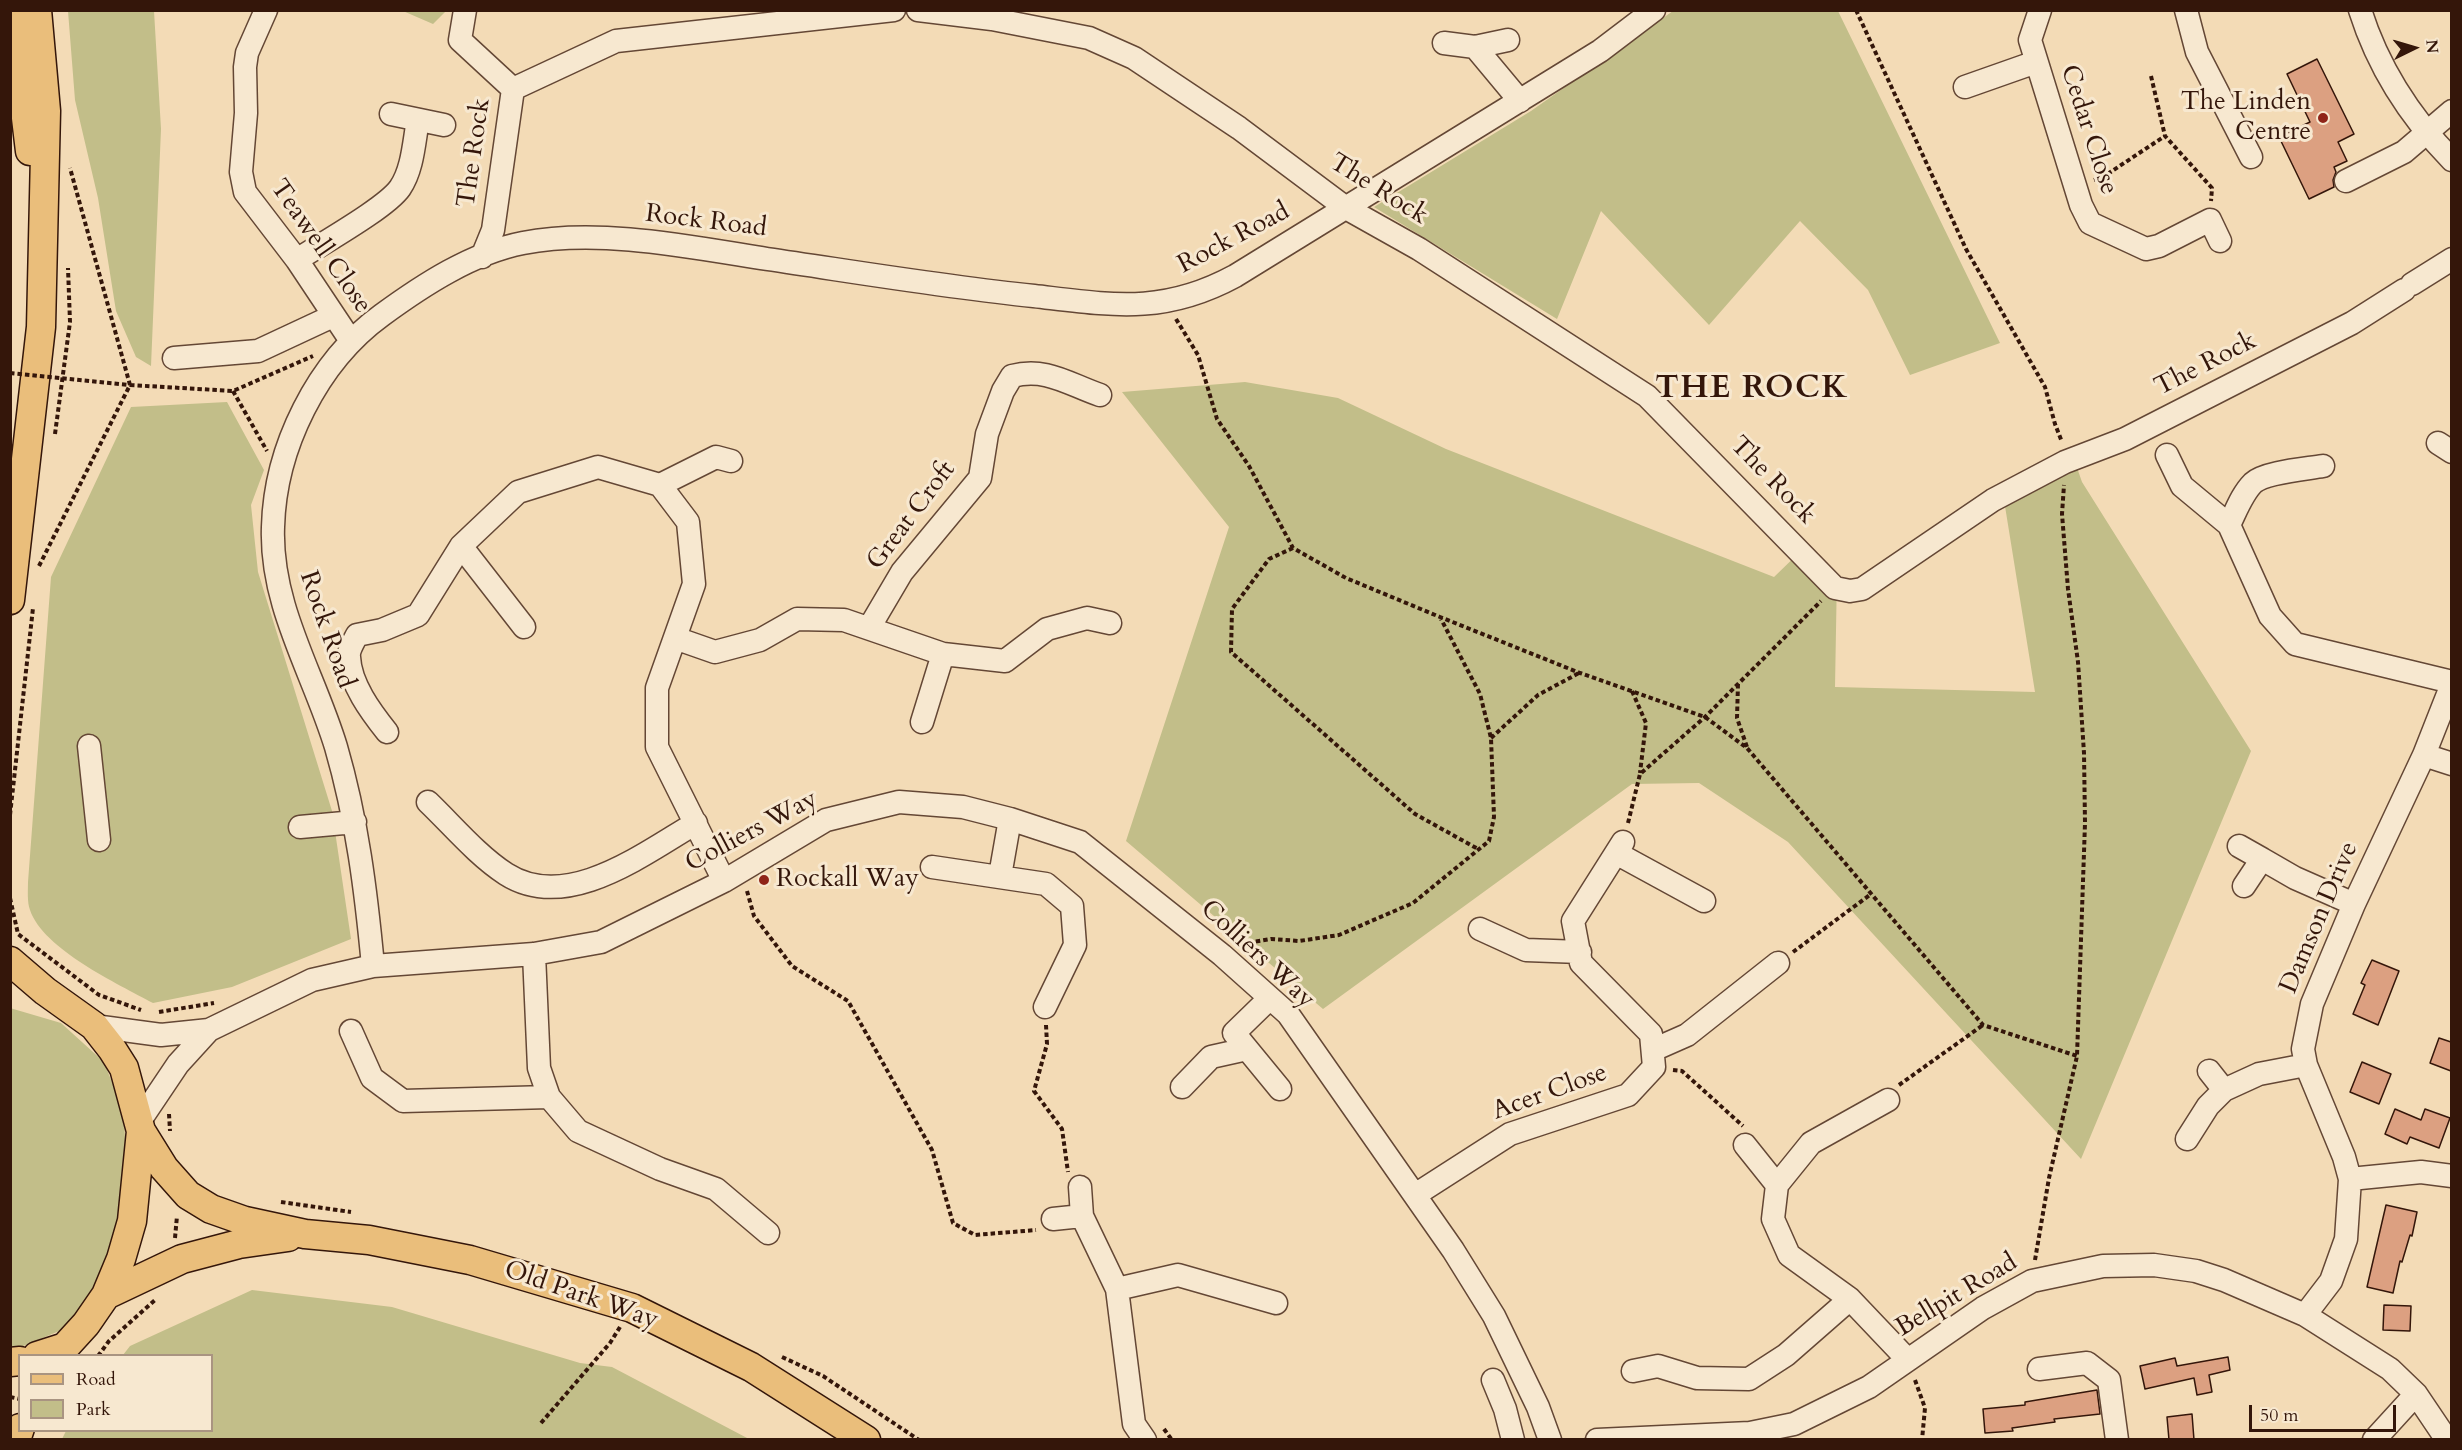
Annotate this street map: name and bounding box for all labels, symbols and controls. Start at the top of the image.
north arrow [2384,18,2444,78]
text: N [2420,39,2443,54]
street label: Cedar Close [2052,61,2124,199]
place label: The Linden Centre [2181,87,2311,148]
street label: The Rock [452,96,498,210]
marker: The Linden Centre [2316,111,2330,125]
street label: The Rock [1323,148,1433,232]
street label: Teawell Close [262,174,378,320]
street label: Rock Road [1173,197,1295,281]
street label: Rock Road [644,199,768,245]
street label: The Rock [2150,326,2262,404]
district label: THE ROCK [1655,371,1849,409]
street label: The Rock [1723,431,1821,531]
street label: Great Croft [861,456,963,576]
street label: Rock Road [291,567,361,693]
street label: Colliers Way [681,784,823,880]
street label: Damson Drive [2274,837,2366,999]
place label: Rockall Way [776,864,919,896]
marker: Rockall Way [757,873,771,887]
street label: Colliers Way [1193,894,1321,1016]
street label: Acer Close [1488,1058,1612,1128]
street label: Bellpit Road [1891,1248,2023,1344]
street label: Old Park Way [500,1255,662,1337]
legend [18,1354,213,1432]
text: Road [76,1367,116,1392]
scale bar [2252,1393,2399,1431]
text: Park [76,1397,111,1422]
text: 50 m [2260,1403,2299,1428]

